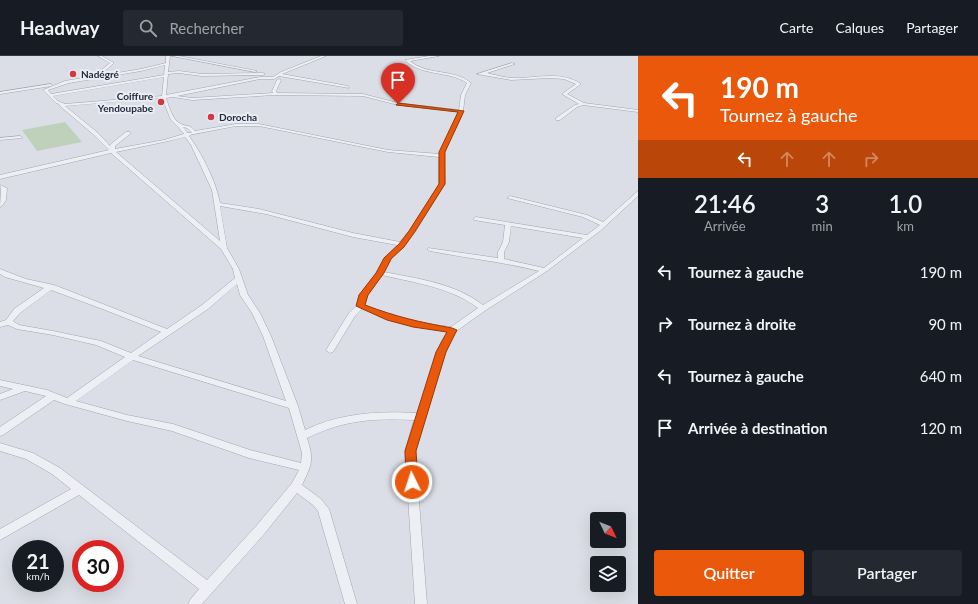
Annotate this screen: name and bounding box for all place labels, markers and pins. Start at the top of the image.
pin [381,63,415,104]
place label: Nadégré [81,68,120,80]
marker: Nadégré [68,69,78,79]
place label: Coiffure Yendoupabe [97,90,154,114]
marker: Coiffure Yendoupabe [156,97,166,107]
place label: Dorocha [219,111,257,123]
marker: Dorocha [206,112,216,122]

